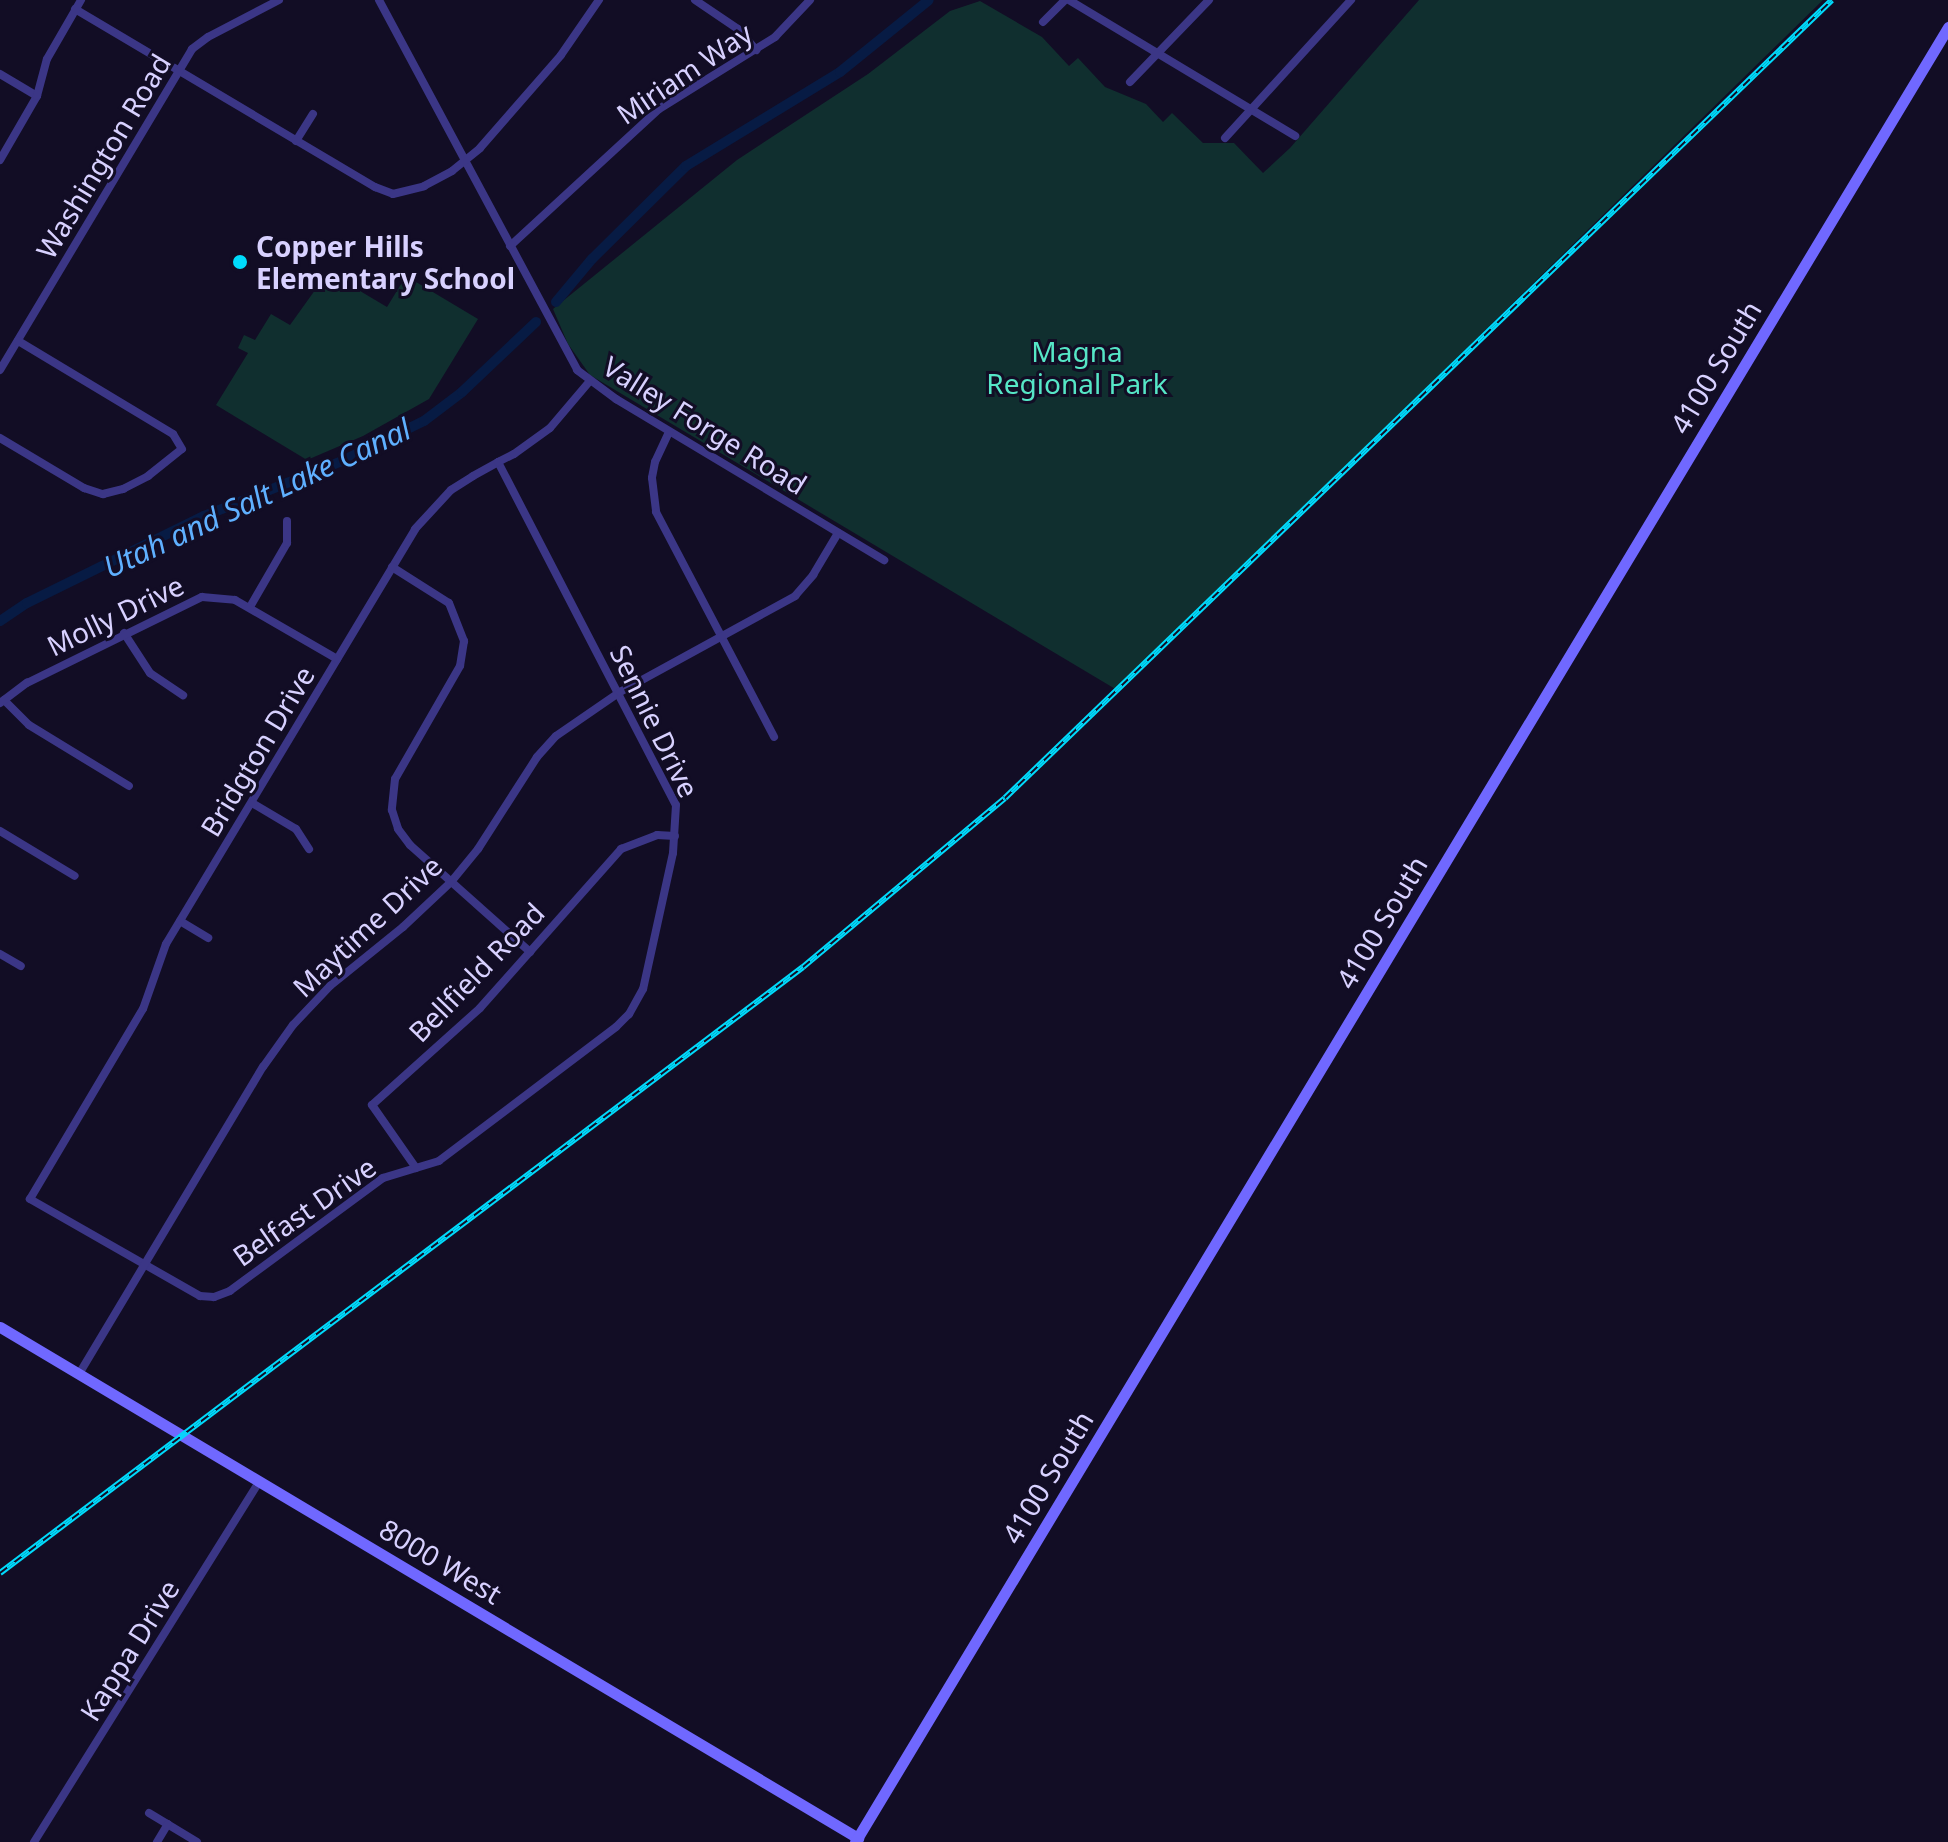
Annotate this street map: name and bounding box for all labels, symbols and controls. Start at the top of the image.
street label: Miriam Way [610,15,758,131]
street label: Washington Road [29,48,177,264]
place label: Copper Hills Elementary School [256,229,515,295]
marker: Copper Hills Elementary School [231,253,249,271]
street label: 4100 South [1662,295,1768,439]
park label: Magna Regional Park [986,334,1168,400]
street label: Valley Forge Road [597,349,813,501]
water label: Utah and Salt Lake Canal [98,411,416,585]
street label: Molly Drive [41,568,189,662]
street label: Sennie Drive [604,639,706,803]
street label: Bridgton Drive [193,660,321,842]
street label: Maytime Drive [286,849,448,1003]
street label: 4100 South [1328,850,1434,994]
street label: Bellfield Road [401,896,551,1048]
street label: Belfast Drive [226,1149,382,1273]
street label: 4100 South [994,1405,1100,1549]
street label: 8000 West [374,1512,508,1610]
street label: Kappa Drive [72,1573,186,1727]

